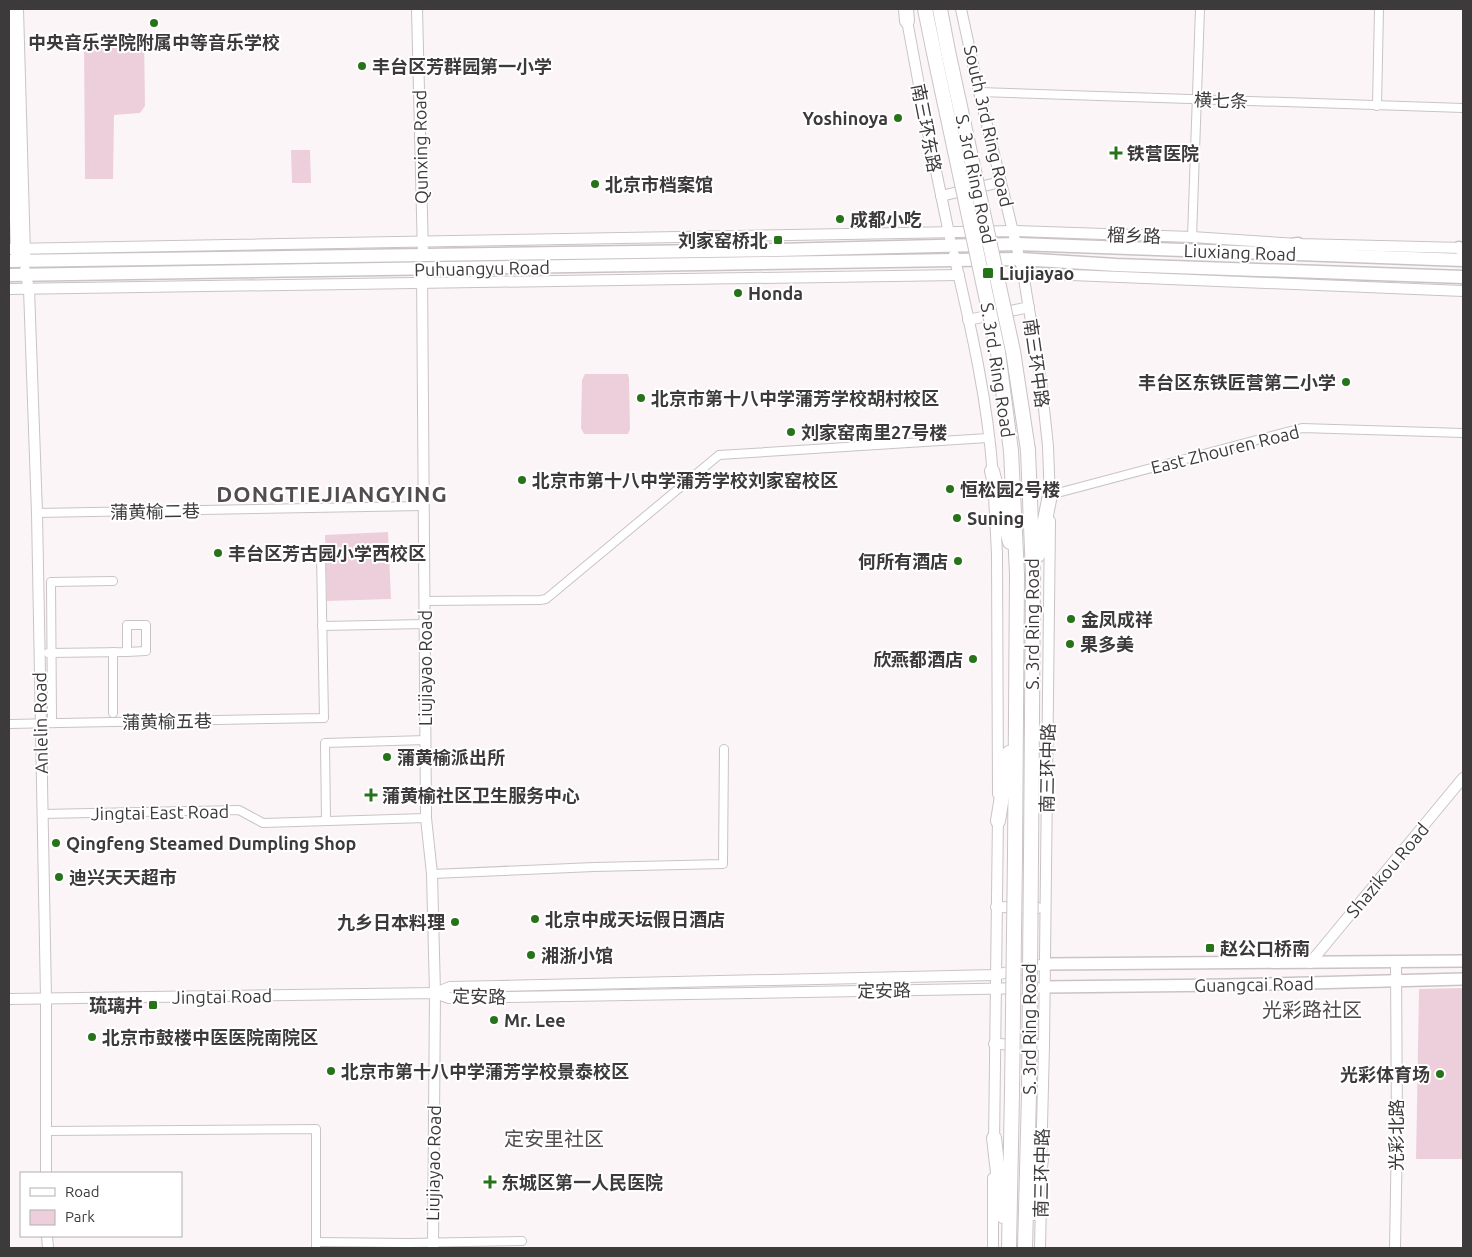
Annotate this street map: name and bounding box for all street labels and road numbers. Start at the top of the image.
street label: South 3rd Ring Road [961,43,1017,209]
street label: 南三环东路 [909,82,945,174]
street label: 横七条 [1194,89,1248,111]
street label: Qunxing Road [409,90,432,204]
street label: S. 3rd Ring Road [953,113,999,245]
street label: 榴乡路 [1107,224,1161,246]
street label: Liuxiang Road [1183,240,1297,264]
street label: Puhuangyu Road [414,257,550,279]
street label: S. 3rd. Ring Road [977,301,1019,439]
street label: 南三环中路 [1021,317,1053,409]
street label: East Zhouren Road [1149,421,1301,477]
street label: 蒲黄榆二巷 [110,500,200,522]
street label: S. 3rd Ring Road [1022,558,1042,690]
street label: Liujiayao Road [415,610,435,726]
street label: Anlelin Road [29,672,51,774]
street label: 蒲黄榆五巷 [122,710,212,732]
street label: 南三环中路 [1036,723,1058,813]
street label: Jingtai East Road [91,801,229,823]
street label: Shazikou Road [1342,819,1432,921]
street label: S. 3rd Ring Road [1019,963,1039,1095]
street label: Guangcai Road [1194,973,1314,995]
street label: 定安路 [857,980,911,1000]
street label: Jingtai Road [172,985,272,1007]
street label: 定安路 [452,986,506,1006]
street label: 光彩北路 [1386,1099,1406,1171]
street label: Liujiayao Road [422,1105,444,1221]
street label: 南三环中路 [1030,1128,1052,1218]

